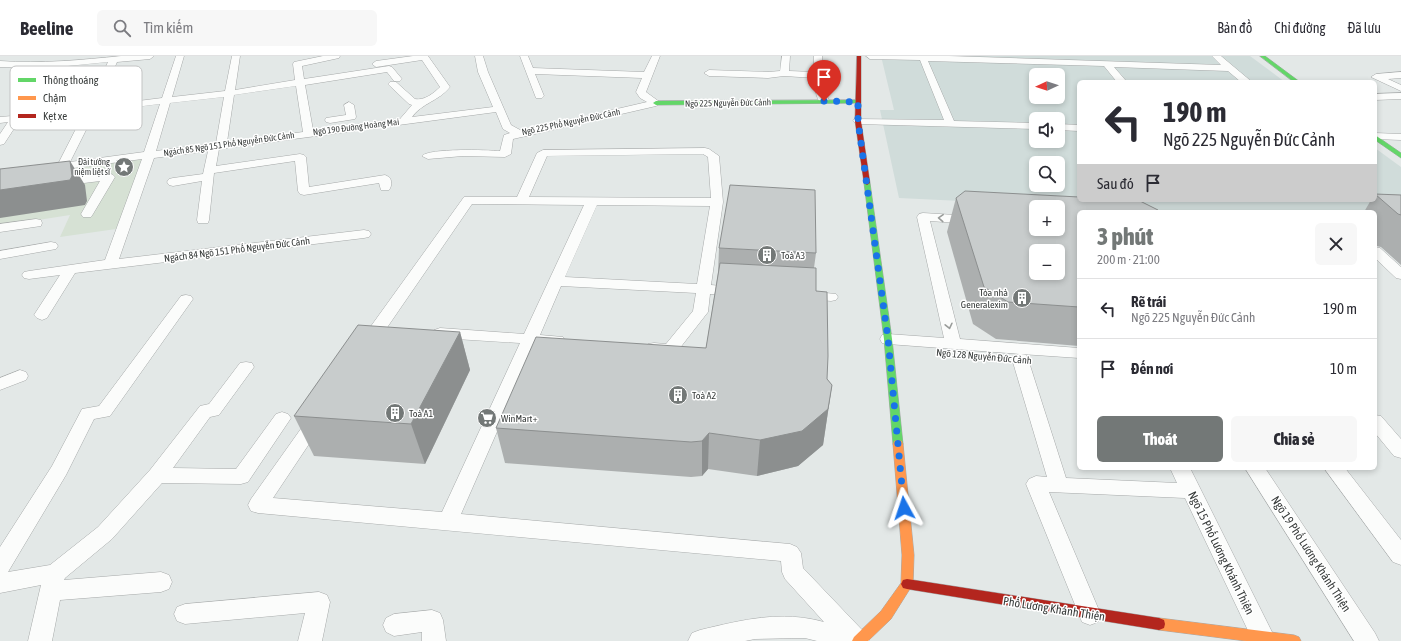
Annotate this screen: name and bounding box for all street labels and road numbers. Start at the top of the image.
street label: Ngõ 225 Nguyễn Đức Cảnh [685,96,771,109]
street label: Ngõ 225 Phố Nguyễn Đức Cảnh [521,106,621,137]
street label: Ngõ 190 Đường Hoàng Mai [312,117,400,137]
street label: Ngách 85 Ngõ 151 Phố Nguyễn Đức Cảnh [163,129,295,158]
street label: Ngách 84 Ngõ 151 Phố Nguyễn Đức Cảnh [164,235,311,264]
street label: Ngõ 128 Nguyễn Đức Cảnh [936,347,1032,366]
street label: Ngõ 15 Phố Lương Khánh Thiện [1185,489,1257,617]
street label: Ngõ 19 Phố Lương Khánh Thiện [1268,493,1354,615]
street label: Phố Lương Khánh Thiện [1002,594,1106,624]

